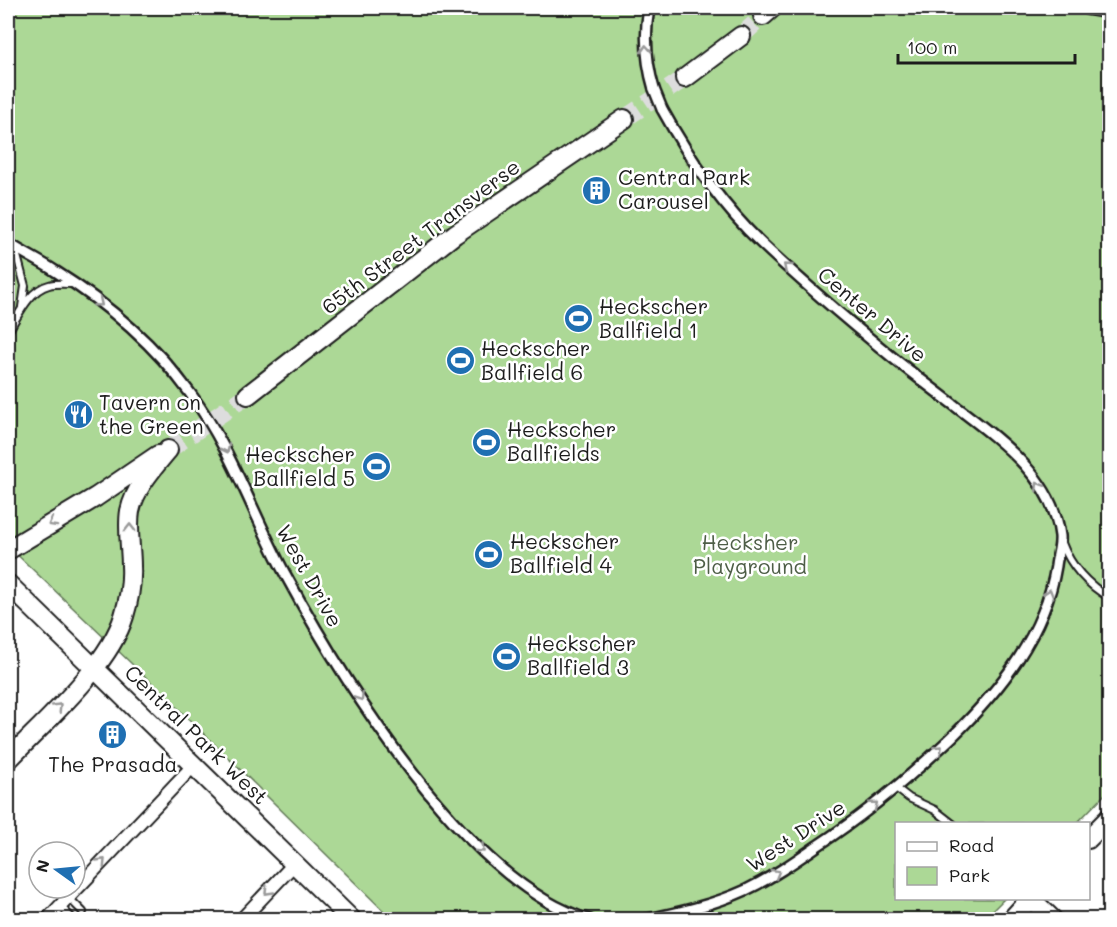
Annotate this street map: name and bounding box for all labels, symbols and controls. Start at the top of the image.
scale bar [898,27,1075,65]
text: 100 m [907,35,957,59]
one-way arrow [640,44,653,53]
street label: 65th Street Transverse [316,152,525,319]
place label: Central Park Carousel [618,163,750,214]
building icon: Central Park Carousel [581,174,613,206]
street label: Center Drive [813,260,933,367]
one-way arrow [783,263,794,274]
place label: Heckscher Ballfield 1 [599,292,708,343]
one-way arrow [92,295,103,306]
sports icon: Heckscher Ballfield 1 [562,303,594,335]
place label: Heckscher Ballfield 6 [481,334,590,385]
sports icon: Heckscher Ballfield 6 [444,345,476,377]
place label: Tavern on the Green [99,388,204,439]
restaurant icon: Tavern on the Green [62,399,94,431]
place label: Heckscher Ballfields [507,415,616,466]
sports icon: Heckscher Ballfields [470,426,502,458]
place label: Heckscher Ballfield 5 [246,440,355,491]
one-way arrow [218,443,230,454]
sports icon: Heckscher Ballfield 5 [360,451,392,483]
one-way arrow [1034,482,1046,492]
one-way arrow [48,516,58,527]
street label: West Drive [271,519,350,631]
one-way arrow [124,524,136,533]
place label: Heckscher Ballfield 4 [510,527,619,578]
park label: Hecksher Playground [693,528,807,579]
sports icon: Heckscher Ballfield 4 [473,538,505,570]
one-way arrow [1042,588,1054,599]
place label: Heckscher Ballfield 3 [527,629,636,680]
sports icon: Heckscher Ballfield 3 [490,640,522,672]
street label: Central Park West [119,658,275,810]
one-way arrow [353,691,364,702]
one-way arrow [51,704,62,714]
building icon: The Prasada [97,718,129,750]
one-way arrow [932,745,943,756]
place label: The Prasada [48,750,178,777]
street label: West Drive [740,793,850,877]
one-way arrow [867,802,878,813]
legend [895,822,1090,900]
text: Road [949,833,994,857]
north arrow [27,840,87,900]
one-way arrow [474,842,485,853]
text: N [30,857,54,875]
one-way arrow [95,859,106,869]
text: Park [949,863,990,887]
one-way arrow [770,869,780,880]
one-way arrow [265,884,276,895]

